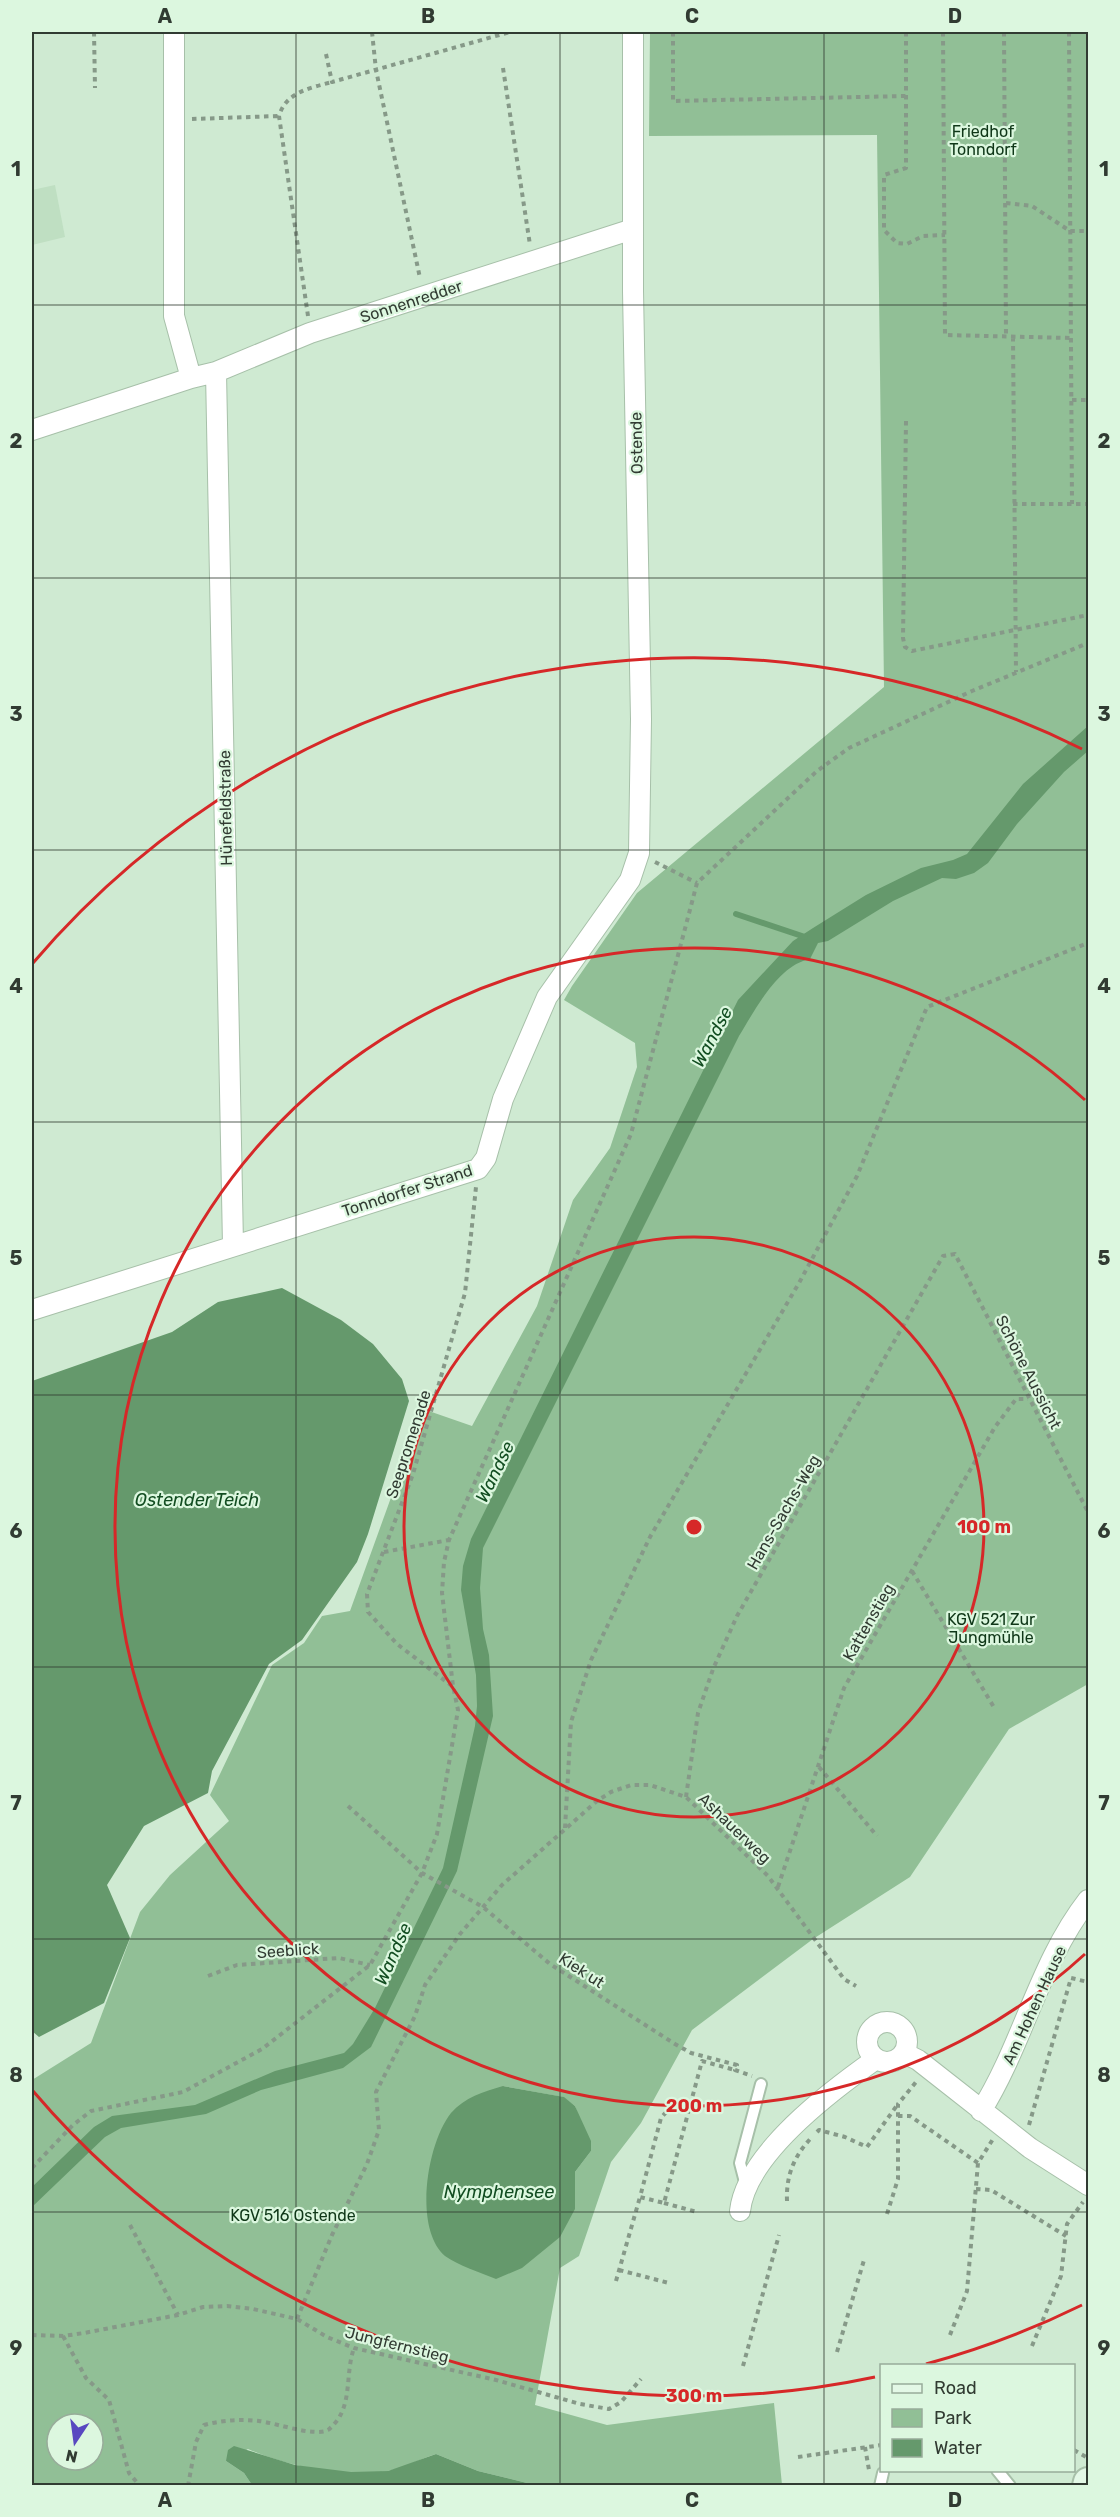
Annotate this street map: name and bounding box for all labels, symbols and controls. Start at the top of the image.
text: A [158,4,173,28]
text: B [421,4,435,28]
text: C [685,4,699,28]
text: D [948,4,962,28]
park label: Friedhof Tonndorf [949,122,1017,159]
text: 1 [11,157,21,181]
text: 1 [1099,157,1109,181]
street label: Sonnenredder [358,276,465,327]
street label: Ostende [626,412,647,474]
text: 2 [10,429,23,453]
text: 2 [1098,429,1111,453]
text: 3 [9,702,23,726]
text: 3 [1097,702,1111,726]
street label: Hünefeldstraße [215,750,236,866]
text: 4 [9,974,23,998]
text: 4 [1097,974,1111,998]
water label: Wandse [687,1003,737,1071]
street label: Tonndorfer Strand [340,1160,475,1221]
text: 5 [10,1246,23,1270]
text: 5 [1098,1246,1111,1270]
street label: Schöne Aussicht [992,1312,1065,1432]
street label: Seepromenade [382,1388,435,1501]
water label: Wandse [471,1438,519,1506]
street label: Hans-Sachs-Weg [743,1452,824,1573]
water label: Ostender Teich [135,1489,259,1511]
text: 100 m [957,1516,1011,1538]
centre of rings [684,1517,704,1537]
text: 6 [9,1519,23,1543]
text: 6 [1097,1519,1111,1543]
street label: Kattenstieg [839,1580,898,1664]
park label: KGV 521 Zur Jungmühle [947,1610,1035,1647]
street label: Ashauerweg [695,1789,775,1868]
text: 7 [10,1791,22,1815]
text: 7 [1098,1791,1110,1815]
water label: Wandse [370,1920,416,1988]
street label: Seeblick [256,1939,320,1962]
street label: Am Hohen Hause [999,1943,1070,2068]
street label: Kiek ut [555,1949,608,1992]
text: 8 [9,2063,23,2087]
text: 8 [1097,2063,1111,2087]
text: 200 m [666,2095,722,2117]
water label: Nymphensee [444,2181,554,2203]
park label: KGV 516 Ostende [230,2206,356,2225]
street label: Jungfernstieg [343,2322,451,2367]
text: 9 [10,2336,23,2360]
text: 9 [1098,2336,1111,2360]
legend [880,2364,1075,2472]
text: Road [934,2377,977,2399]
text: 300 m [666,2385,722,2407]
text: Park [934,2407,972,2429]
north arrow [45,2412,105,2472]
text: Water [934,2437,982,2459]
text: N [64,2446,79,2467]
text: A [158,2488,173,2512]
text: B [421,2488,435,2512]
text: C [685,2488,699,2512]
text: D [948,2488,962,2512]

